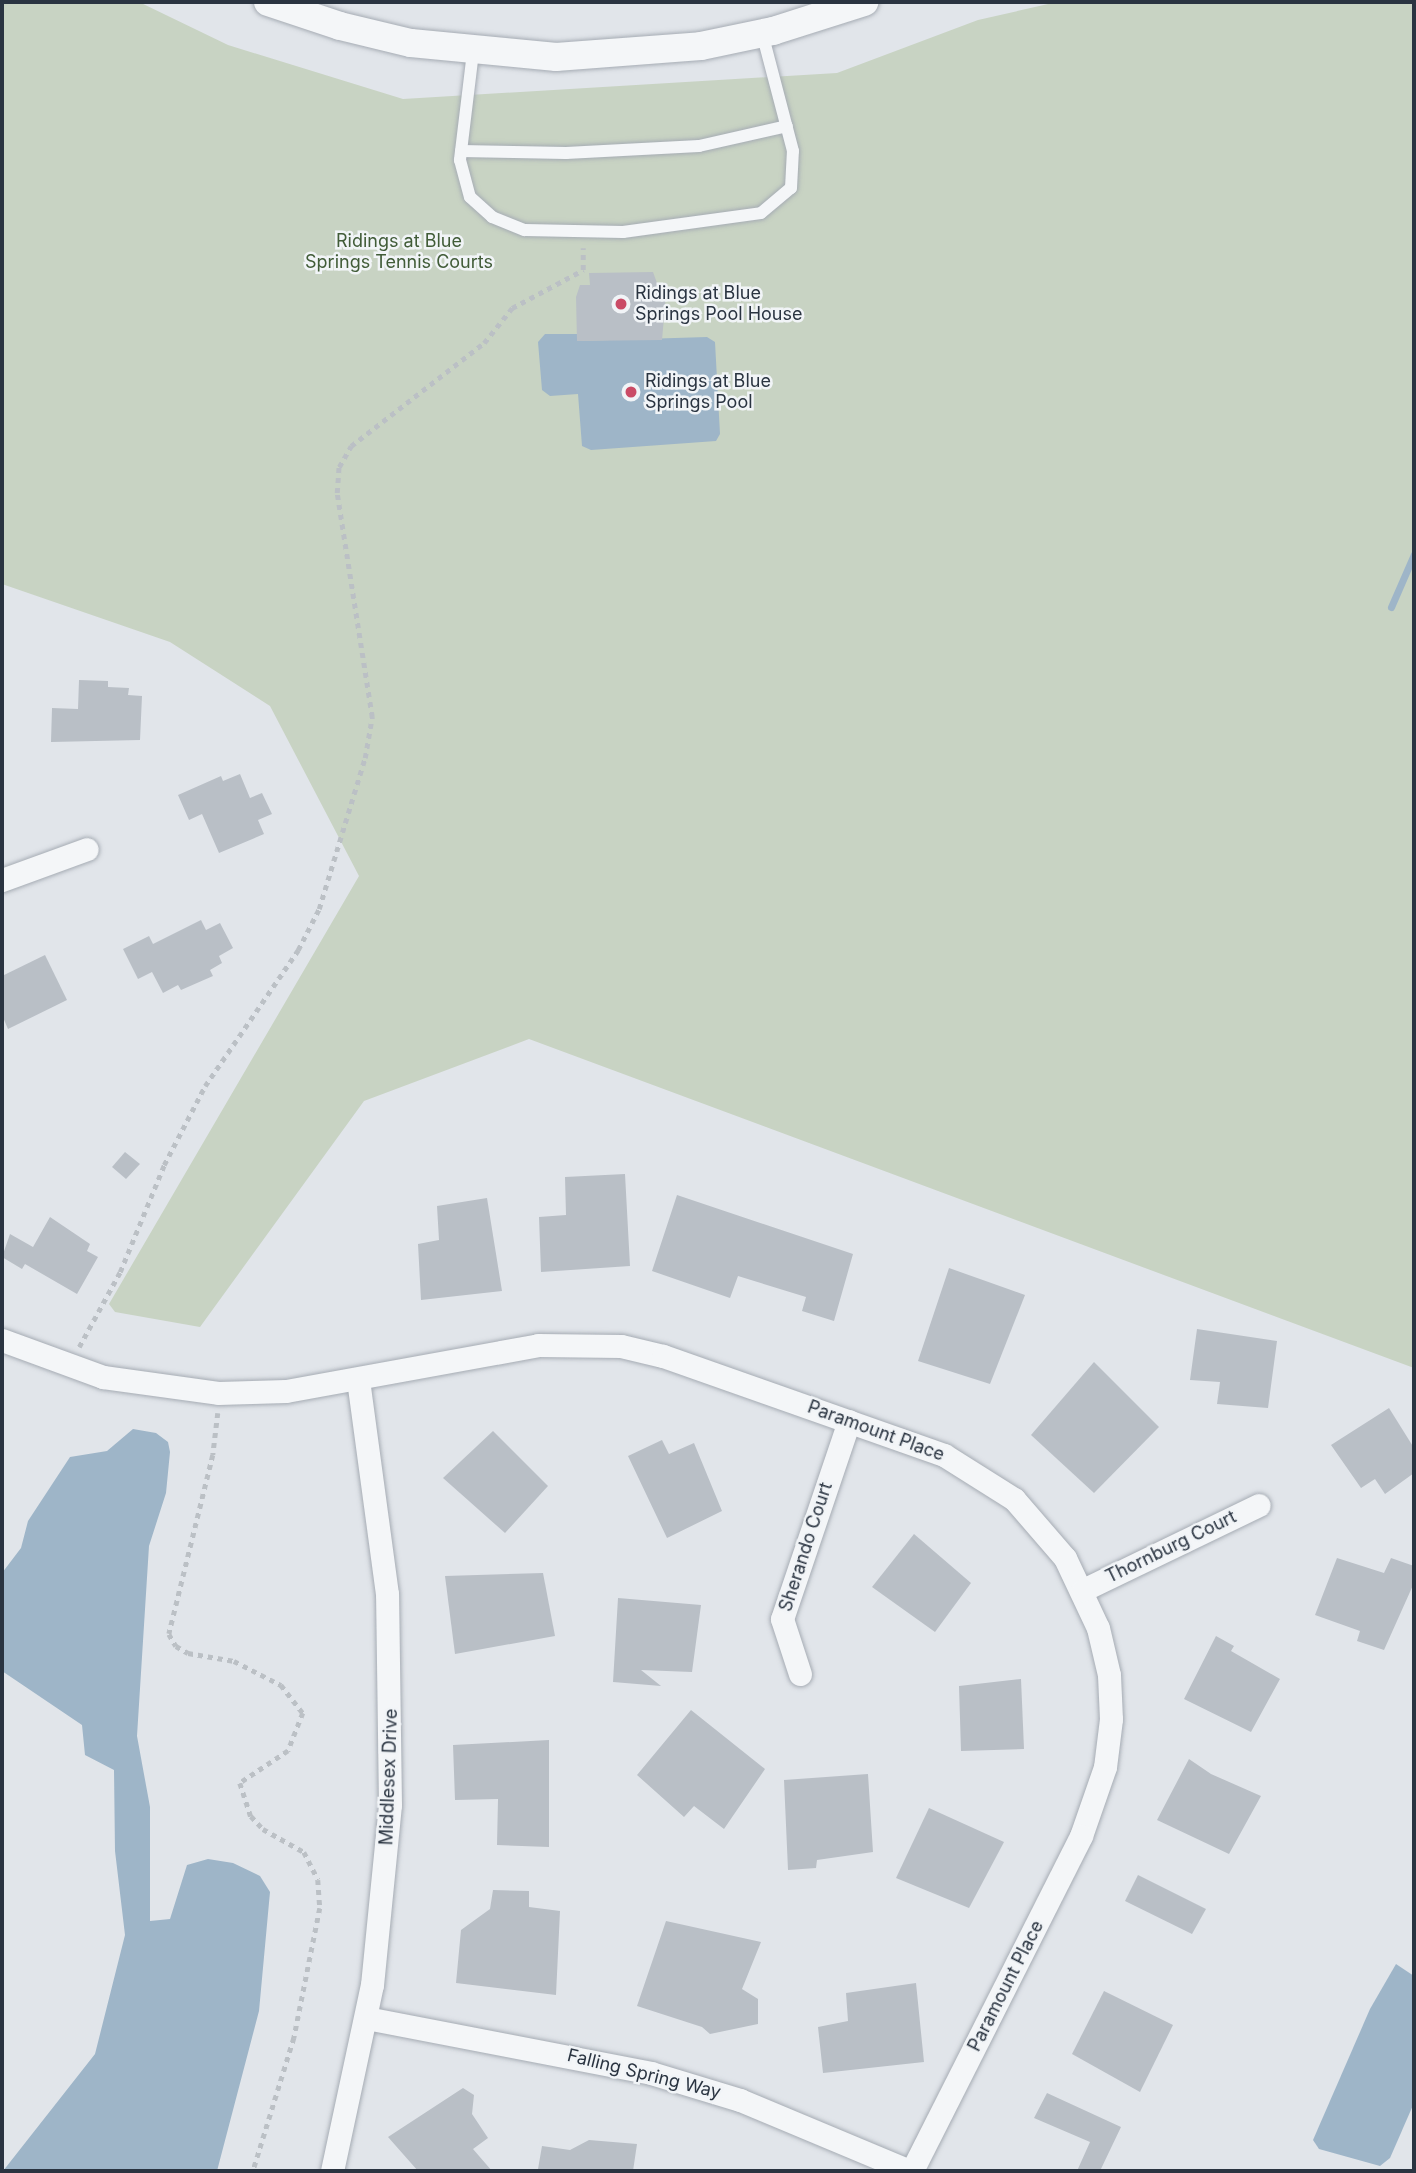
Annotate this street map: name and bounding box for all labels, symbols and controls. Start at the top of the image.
park label: Ridings at Blue Springs Tennis Courts [305,231,493,274]
place label: Ridings at Blue Springs Pool House [635,283,802,326]
marker: Ridings at Blue Springs Pool House [613,296,629,312]
place label: Ridings at Blue Springs Pool [645,371,771,414]
marker: Ridings at Blue Springs Pool [623,384,639,400]
street label: Paramount Place [805,1396,947,1466]
street label: Sherando Court [775,1480,837,1614]
street label: Thornburg Court [1102,1506,1240,1588]
street label: Middlesex Drive [376,1708,402,1846]
street label: Paramount Place [964,1917,1048,2055]
street label: Falling Spring Way [565,2044,723,2104]

